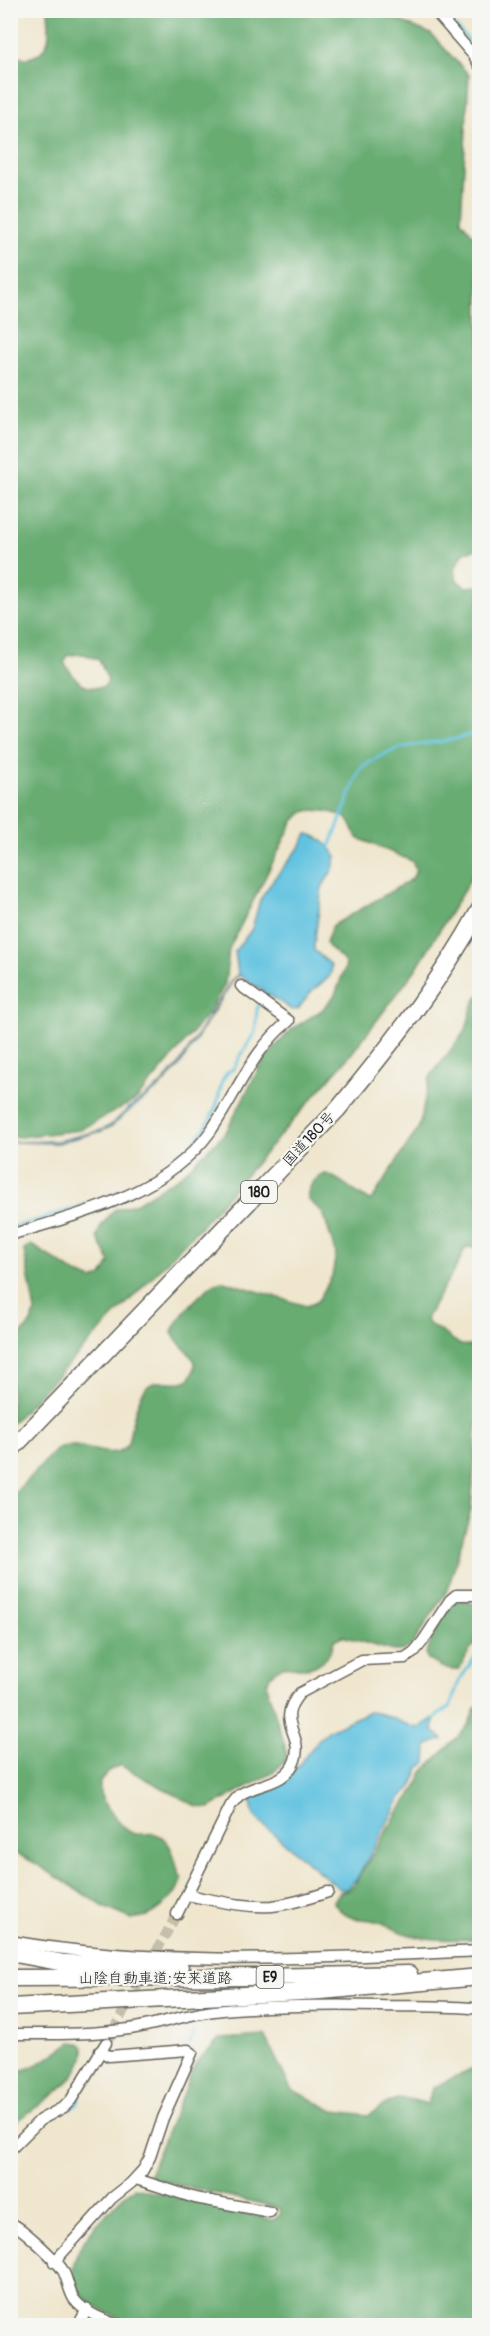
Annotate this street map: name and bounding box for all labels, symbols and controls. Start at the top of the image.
street label: 国道180号 [279,1107,339,1171]
road number: 180 [241,1181,277,1203]
road number: E9 [256,1966,284,1988]
street label: 山陰自動車道;安来道路 [78,1969,232,1988]

